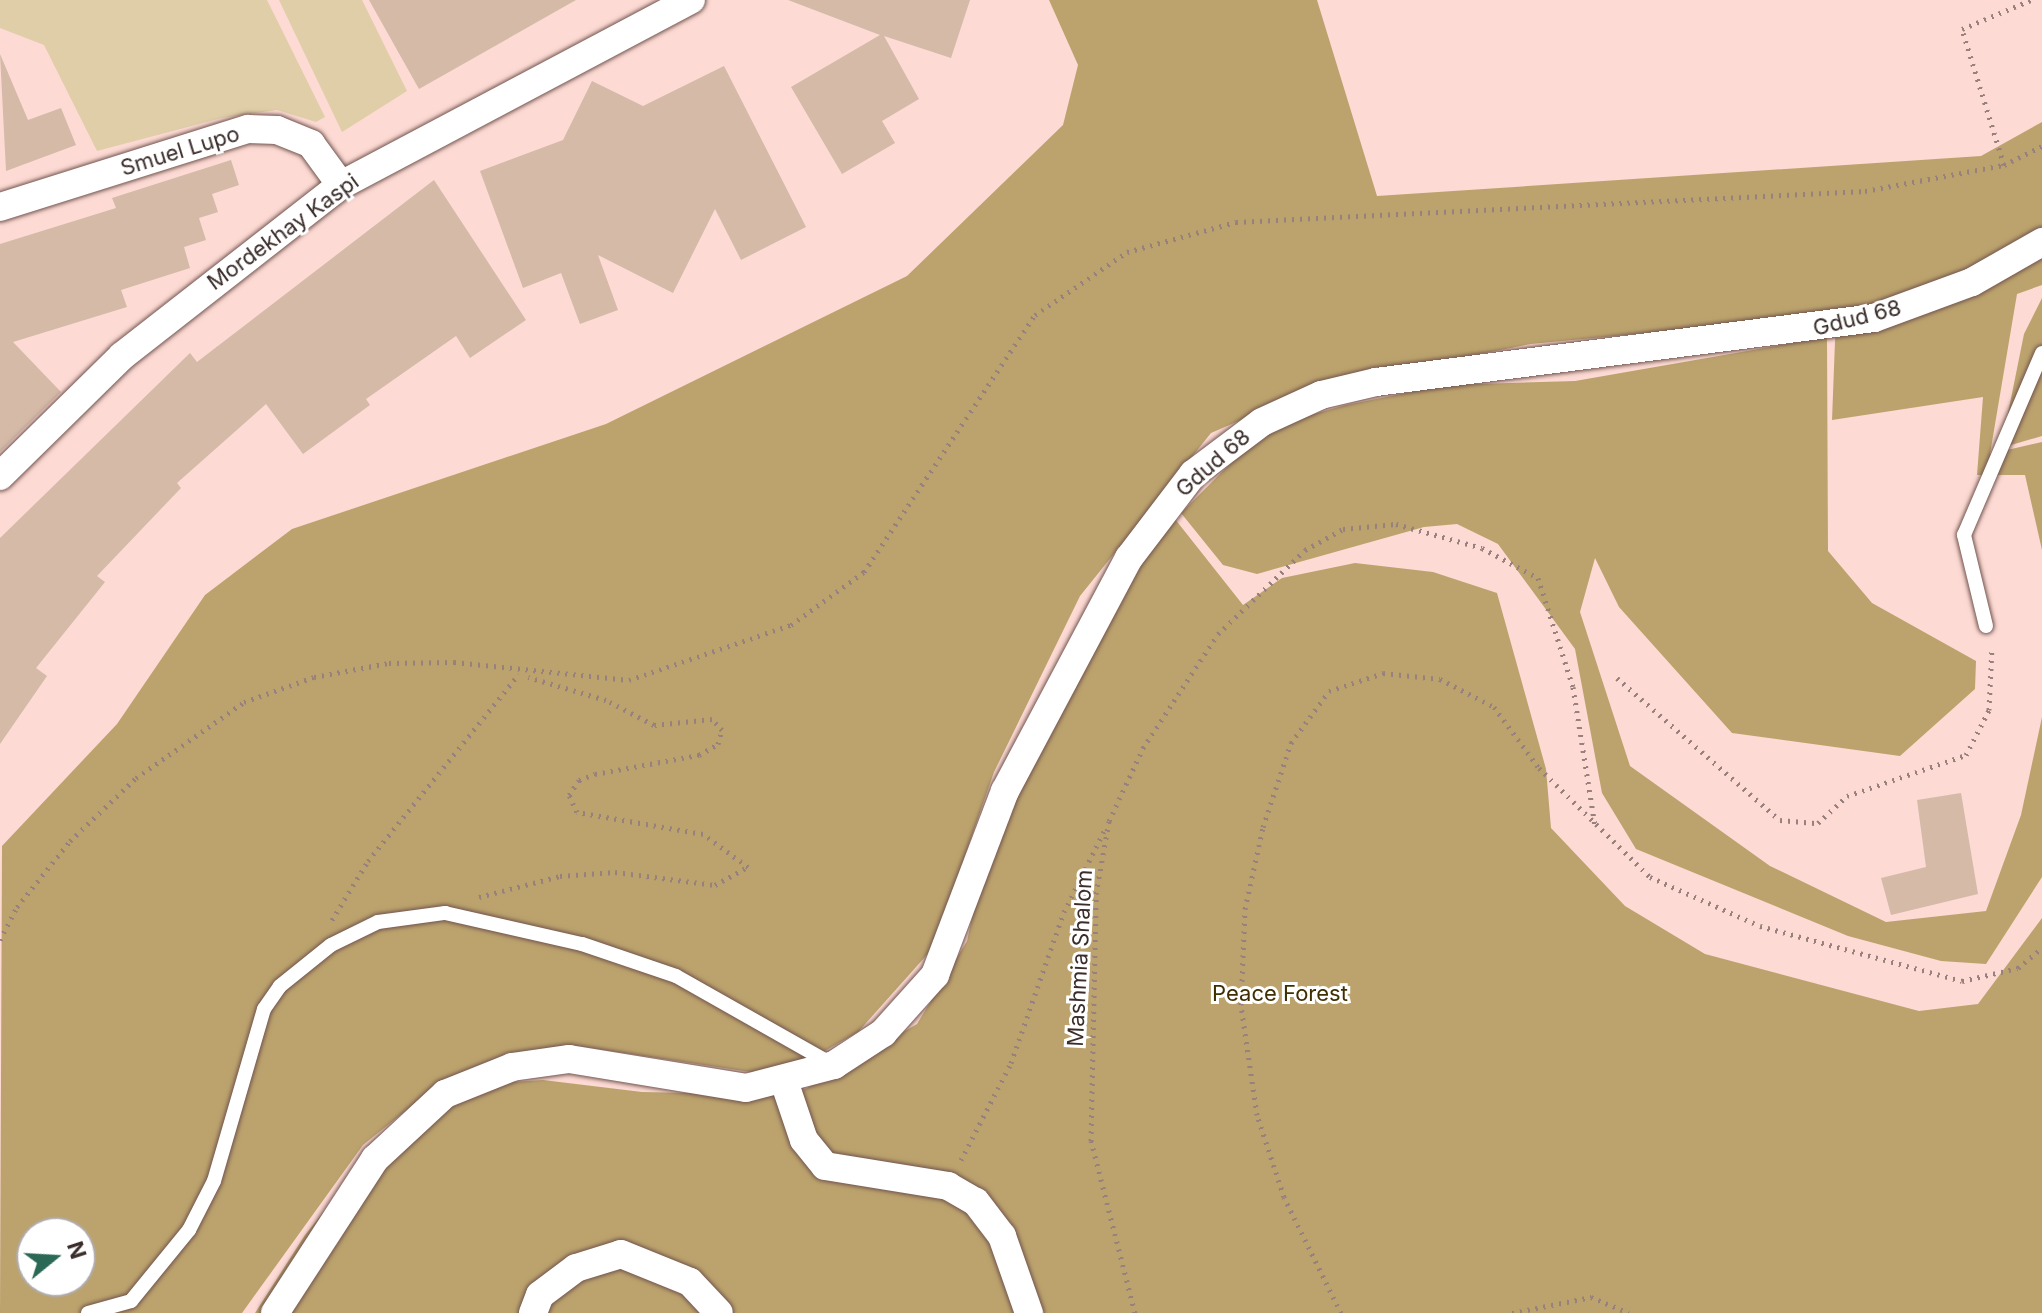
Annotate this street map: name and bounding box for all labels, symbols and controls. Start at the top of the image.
street label: Smuel Lupo [117,120,243,182]
street label: Mordekhay Kaspi [202,168,364,296]
street label: Gdud 68 [1810,294,1904,342]
street label: Gdud 68 [1170,424,1256,502]
street label: Mashmia Shalom [1062,869,1098,1047]
park label: Peace Forest [1212,981,1348,1007]
north arrow [16,1217,96,1297]
text: N [62,1238,92,1262]

